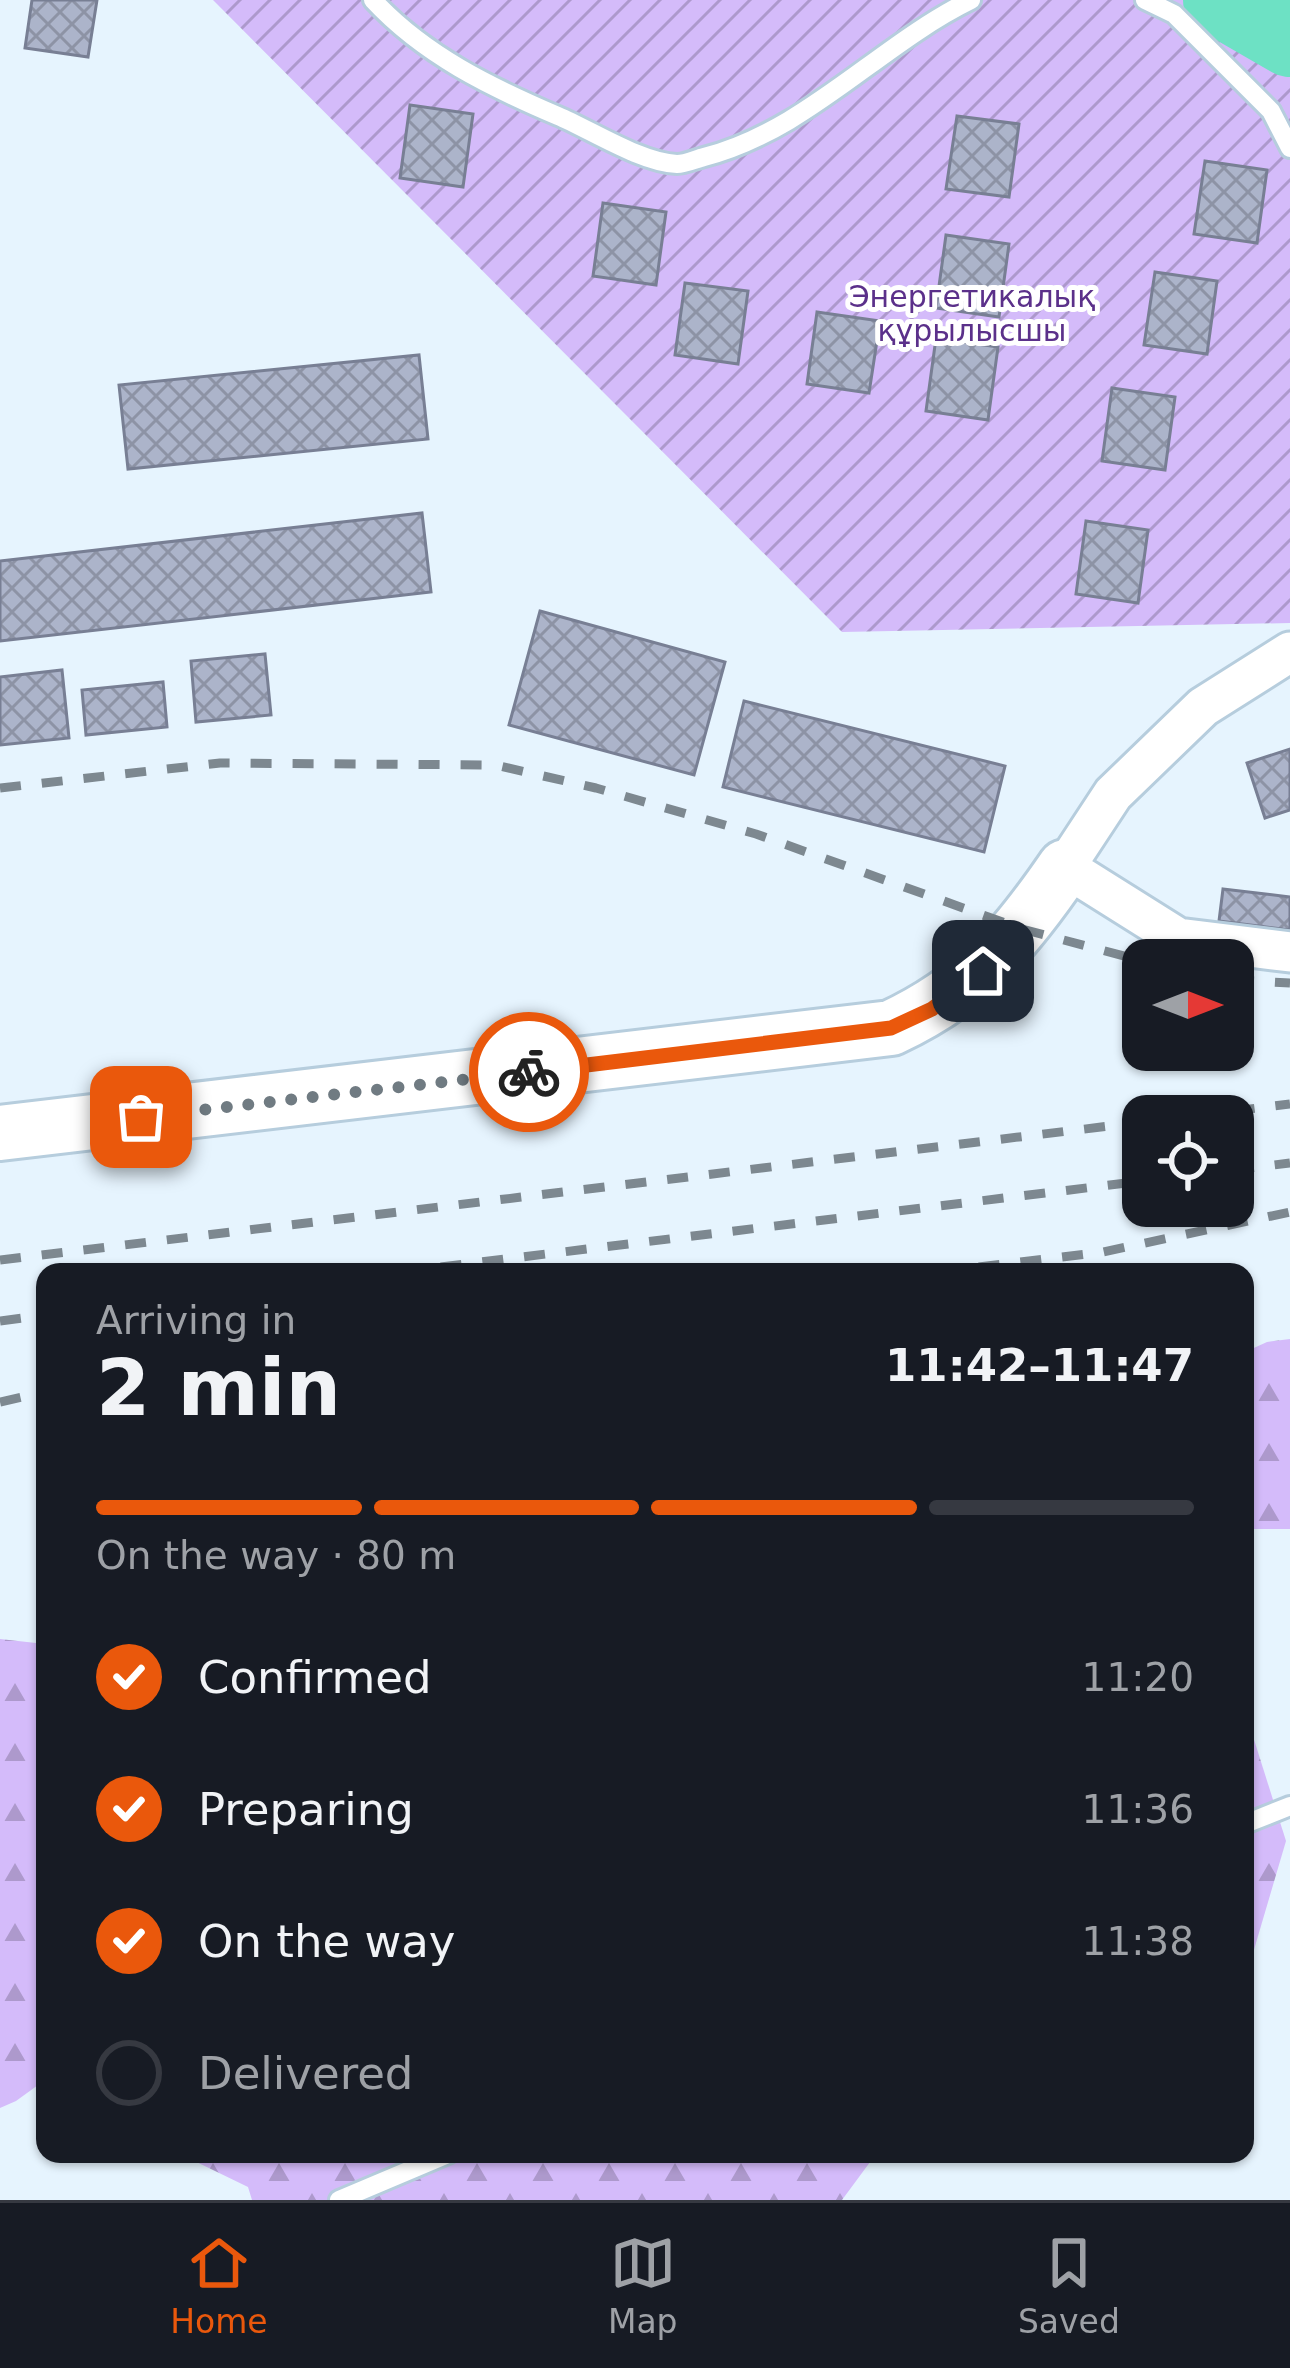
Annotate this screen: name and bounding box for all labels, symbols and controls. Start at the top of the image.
park label: Энергетикалық құрылысшы [849,279,1095,348]
pin [932,920,1034,1022]
icon: home [950,938,1016,1004]
north arrow [1122,939,1254,1071]
map controls [1122,939,1254,1227]
courier [469,1012,589,1132]
icon: bike [496,1039,562,1105]
pin [90,1066,192,1168]
icon: bag [108,1084,174,1150]
button: locate [1122,1095,1254,1227]
text: Arriving in [96,1298,296,1343]
text: 11:42–11:47 [885,1339,1194,1392]
text: 2 min [96,1343,341,1433]
text: On the way · 80 m [96,1533,456,1578]
icon: check [96,1644,162,1710]
text: Confirmed [198,1651,432,1704]
text: 11:20 [1082,1655,1194,1700]
icon: check [96,1776,162,1842]
text: Preparing [198,1783,414,1836]
text: 11:36 [1082,1787,1194,1832]
icon: check [96,1908,162,1974]
text: On the way [198,1915,455,1968]
text: 11:38 [1082,1919,1194,1964]
text: Delivered [198,2047,413,2100]
tab: Home [170,2230,268,2341]
tab: Map [608,2230,678,2341]
tab: Saved [1018,2230,1120,2341]

